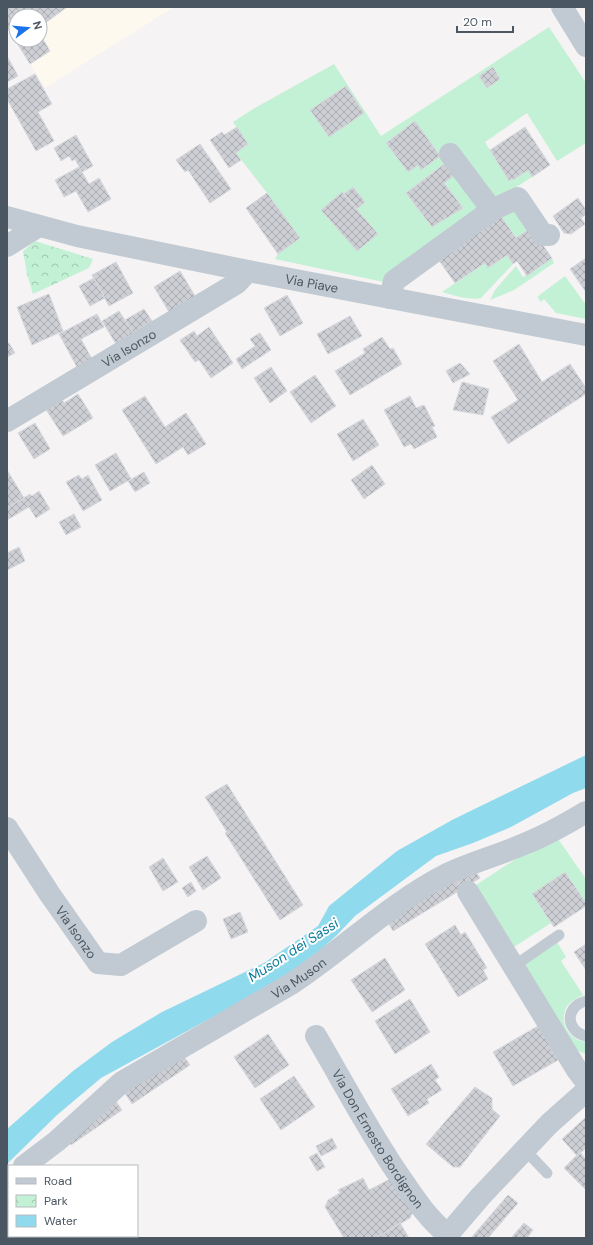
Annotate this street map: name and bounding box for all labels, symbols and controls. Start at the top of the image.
north arrow [8,8,48,48]
scale bar [457,8,513,34]
text: 20 m [463,14,492,30]
text: N [30,19,45,31]
street label: Via Piave [284,270,340,297]
street label: Via Isonzo [99,325,160,371]
street label: Via Isonzo [51,903,100,962]
water label: Muson dei Sassi [244,914,342,986]
street label: Via Muson [268,954,330,1003]
street label: Via Don Ernesto Bordignon [328,1066,427,1212]
legend [8,1165,138,1237]
text: Road [44,1173,72,1189]
text: Park [44,1193,68,1209]
text: Water [44,1213,78,1229]

